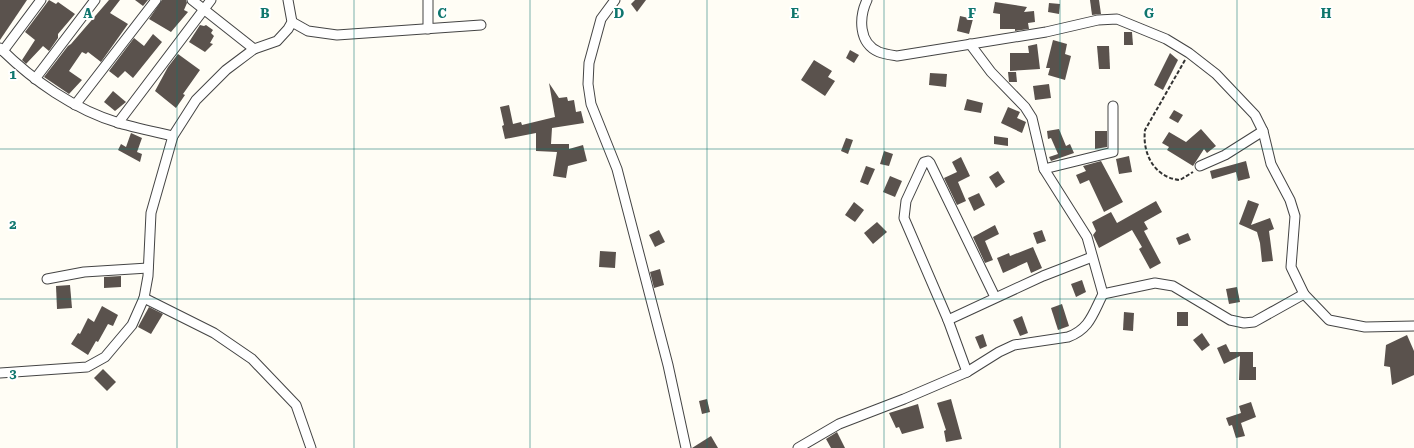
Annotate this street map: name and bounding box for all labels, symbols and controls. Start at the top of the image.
text: A [83,6,93,21]
text: B [260,6,270,21]
text: C [437,6,447,21]
text: D [614,6,624,21]
text: E [791,6,799,21]
text: F [968,6,976,21]
text: G [1144,6,1154,21]
text: H [1321,6,1332,21]
text: 1 [9,67,17,82]
text: 2 [9,217,17,232]
text: 3 [9,366,17,381]

